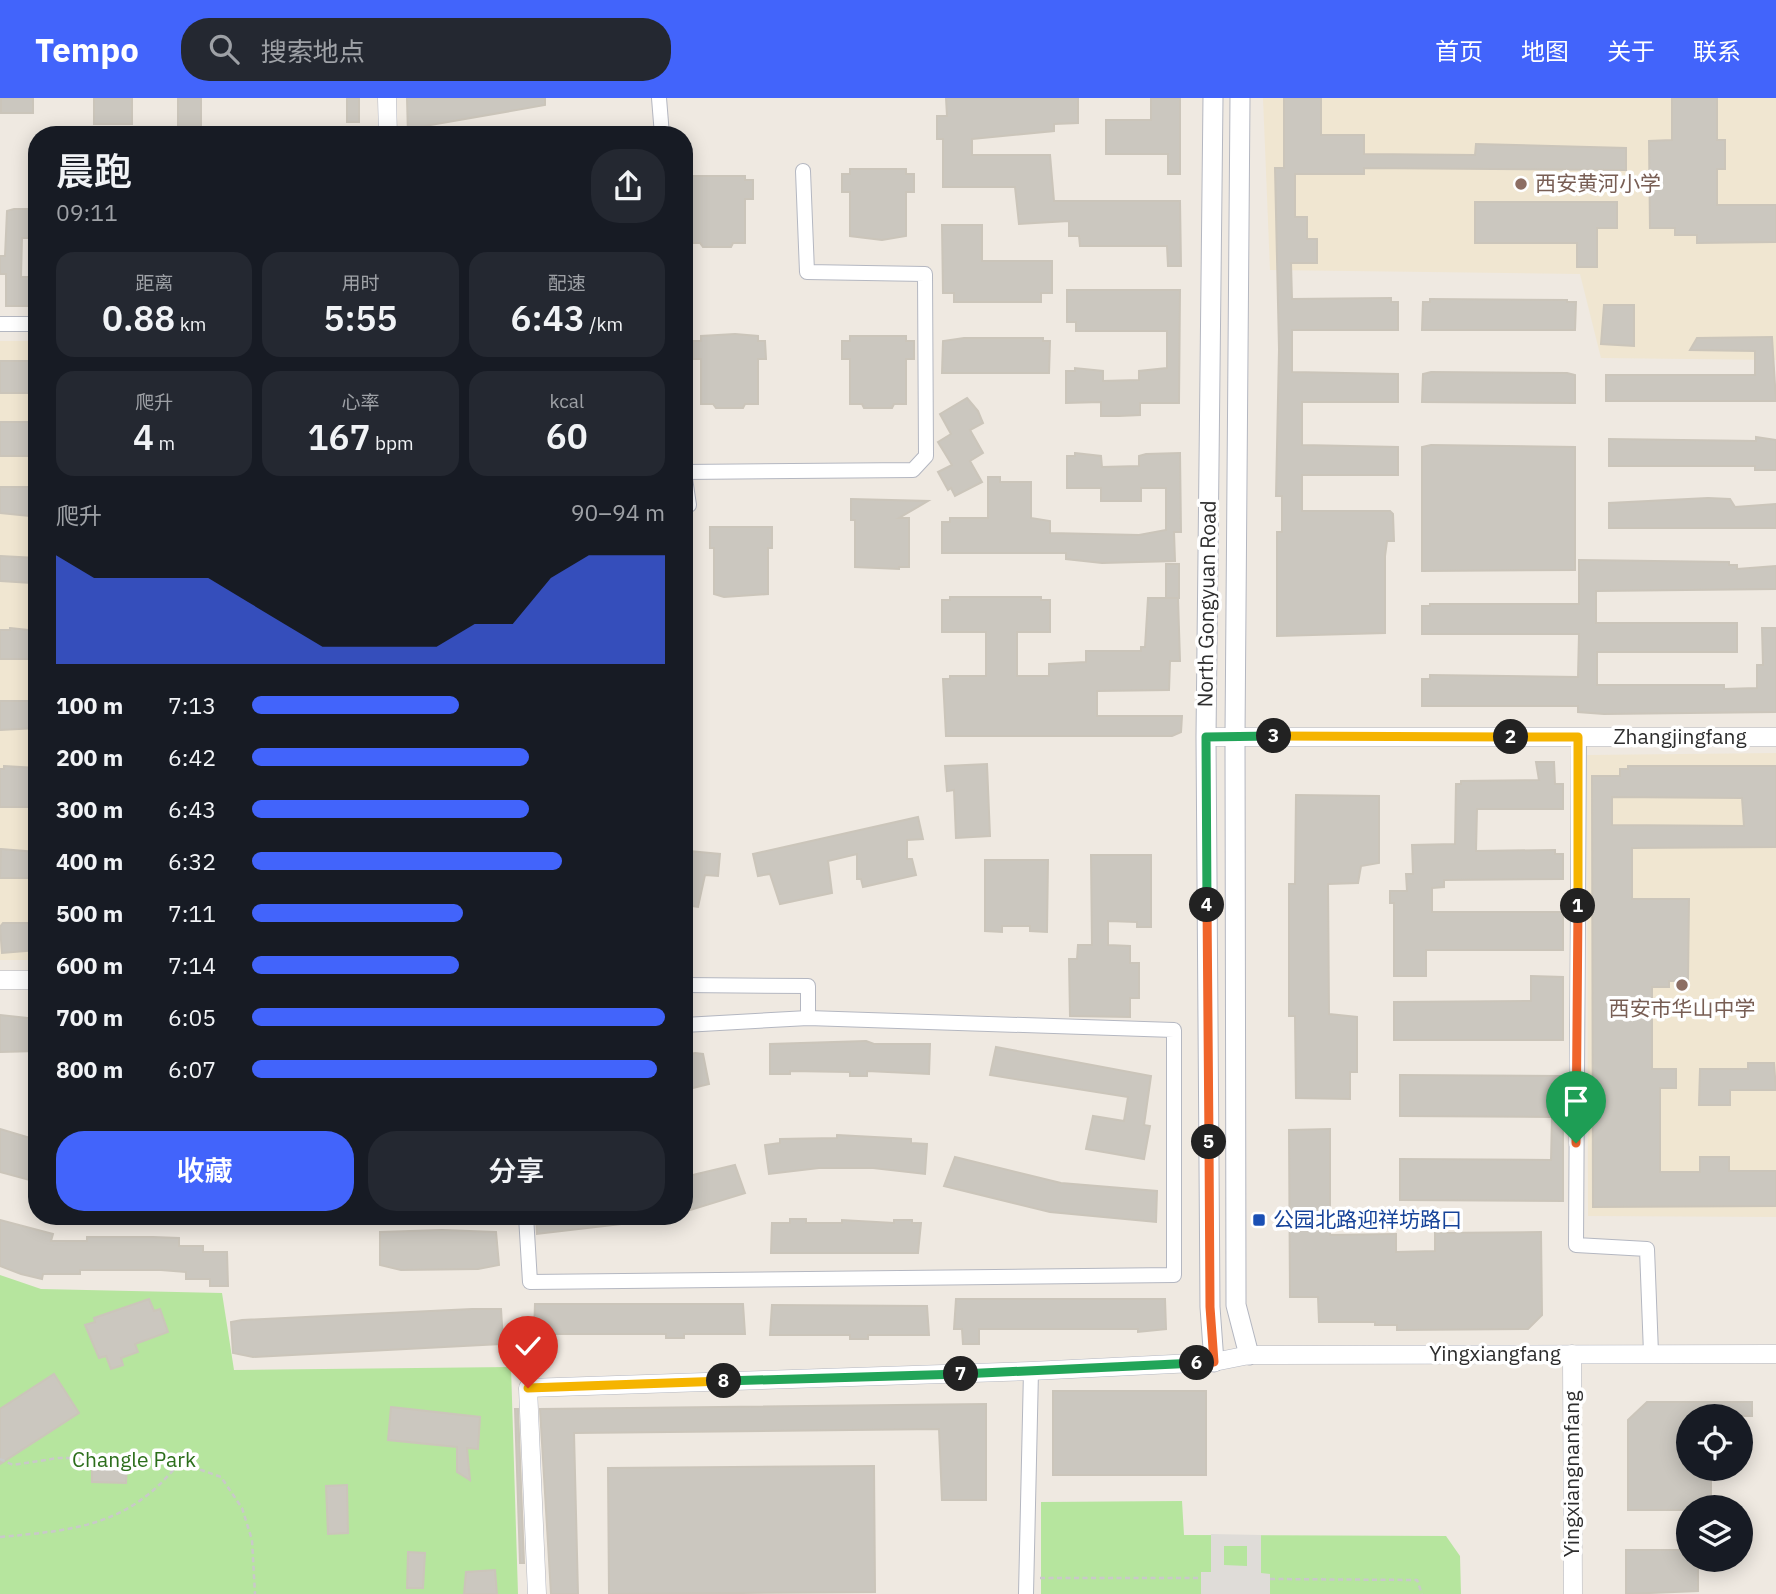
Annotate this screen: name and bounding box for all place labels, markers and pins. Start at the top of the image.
place label: 西安黄河小学 [1535,169,1661,197]
marker: 西安黄河小学 [1513,176,1529,192]
pin: 3 [1256,718,1292,754]
pin: 2 [1494,720,1528,754]
pin: 4 [1190,888,1224,922]
pin: 1 [1560,888,1596,924]
marker: 西安市华山中学 [1674,977,1690,993]
place label: 西安市华山中学 [1609,994,1756,1022]
pin [1546,1071,1606,1143]
pin: 5 [1192,1124,1226,1160]
place label: 公园北路迎祥坊路口 [1273,1205,1462,1233]
marker: 公园北路迎祥坊路口 [1251,1212,1267,1228]
pin [498,1316,558,1388]
pin: 6 [1180,1346,1214,1380]
pin: 7 [944,1356,978,1392]
pin: 8 [706,1364,742,1398]

